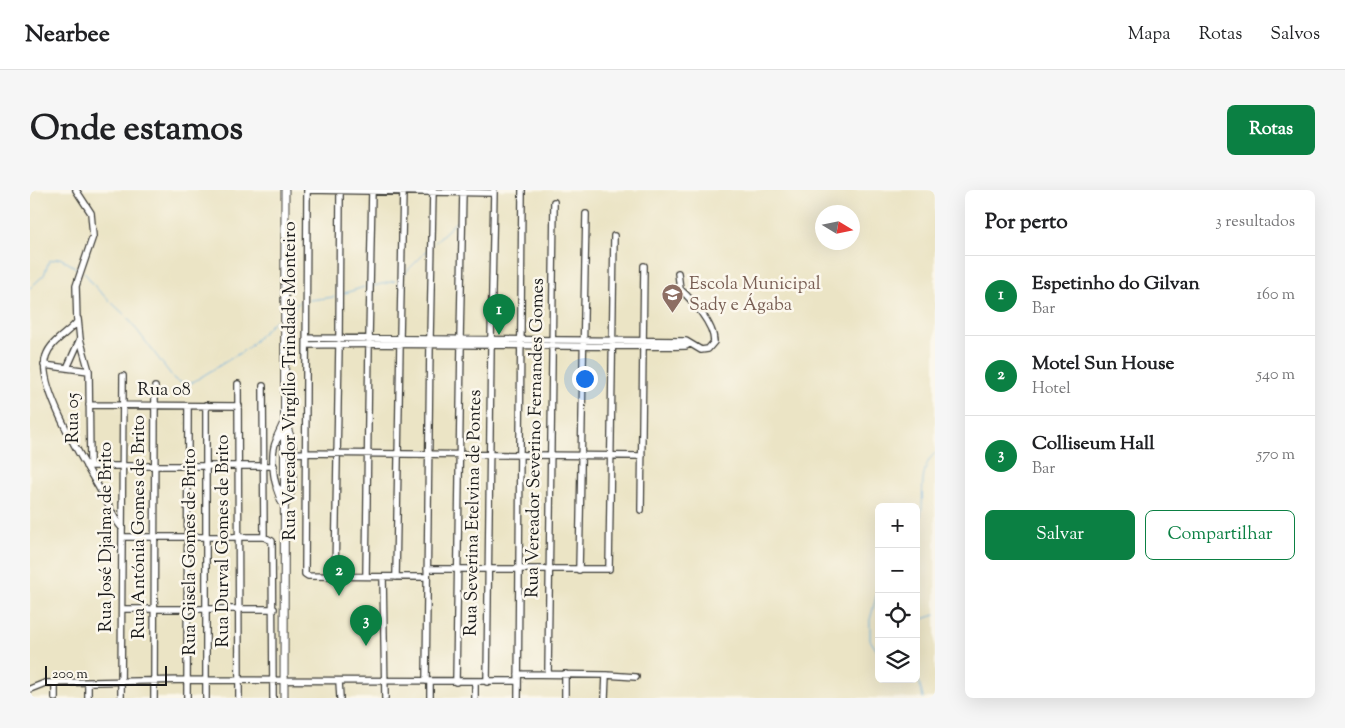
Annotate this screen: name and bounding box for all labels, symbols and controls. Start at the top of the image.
text: Nearbee [25,18,110,52]
text: Mapa [1128,22,1171,48]
text: Rotas [1199,22,1242,48]
text: Salvos [1270,22,1320,48]
text: Onde estamos [30,105,243,156]
button: Rotas [1227,105,1315,155]
north arrow [815,205,860,250]
text: Por perto [985,208,1068,238]
text: 3 resultados [1215,211,1295,234]
street label: Rua Vereador Virgílio Trindade Monteiro [278,221,304,541]
text: Espetinho do Gilvan [1032,271,1200,298]
place label: Escola Municipal Sady e Ágaba [689,272,821,319]
street label: Rua Vereador Severino Fernandes Gomes [520,278,552,598]
school or university icon: Escola Municipal Sady e Ágaba [661,283,685,314]
text: 1 [998,284,1004,307]
text: 160 m [1257,284,1295,307]
pin: 1 [483,294,515,335]
text: Bar [1032,298,1055,321]
text: Motel Sun House [1032,351,1174,378]
text: 2 [997,364,1005,387]
text: 540 m [1257,364,1295,387]
your location [572,366,598,392]
street label: Rua 08 [137,378,191,404]
text: Hotel [1032,378,1071,401]
street label: Rua Severina Etelvina de Pontes [459,389,489,637]
street label: Rua 05 [61,393,87,443]
street label: Rua Antónia Gomes de Brito [127,415,153,639]
text: Colliseum Hall [1032,431,1155,458]
street label: Rua Durval Gomes de Brito [211,434,237,647]
street label: Rua José Djalma de Brito [94,442,120,632]
text: 3 [998,444,1004,467]
text: 570 m [1257,444,1295,467]
street label: Rua Gisela Gomes de Brito [178,448,204,656]
text: Bar [1032,458,1055,481]
map controls [875,503,920,683]
button: + [875,503,920,548]
button: Salvar [985,510,1135,560]
button: Compartilhar [1145,510,1295,560]
button: − [875,548,920,593]
pin: 2 [323,555,355,596]
button: locate [875,593,920,638]
pin: 3 [350,605,382,646]
button: layers [875,638,920,683]
scale bar [45,663,168,686]
text: 200 m [52,665,88,685]

